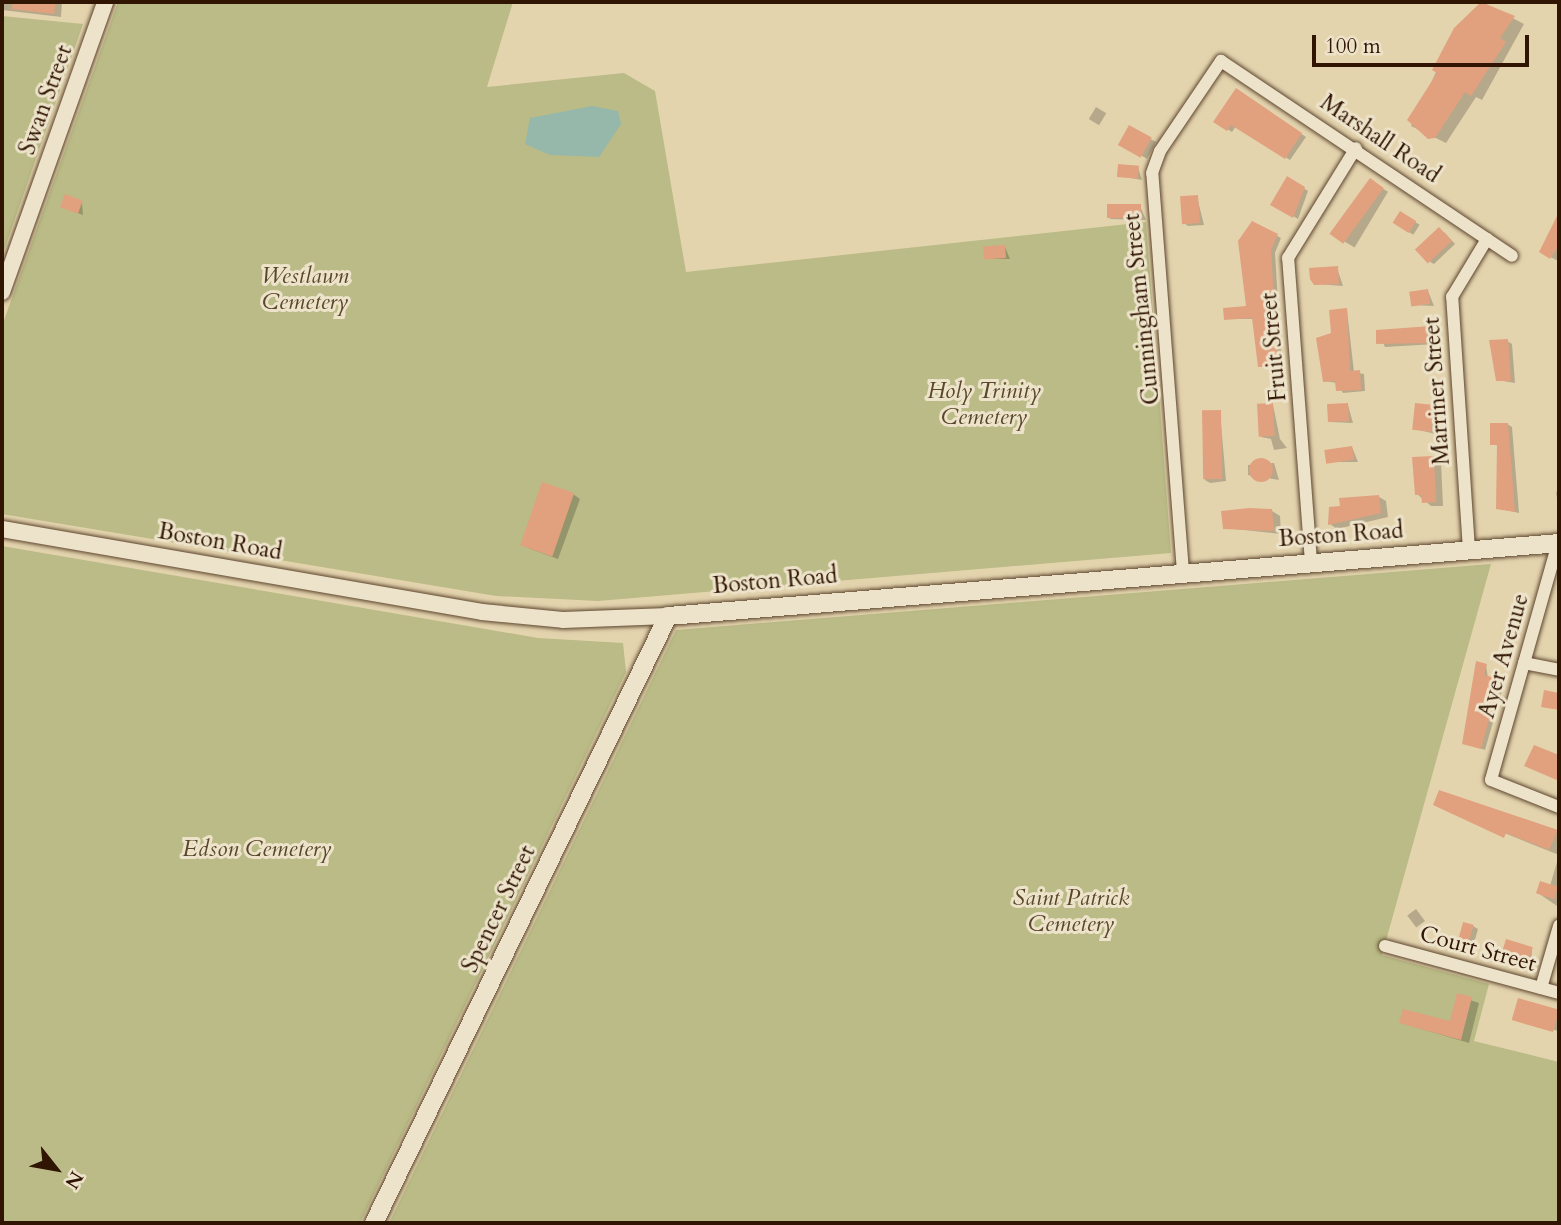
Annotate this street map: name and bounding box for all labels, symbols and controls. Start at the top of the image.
scale bar [1316,21,1533,65]
text: 100 m [1325,32,1381,61]
street label: Swan Street [13,41,79,159]
street label: Marshall Road [1315,89,1445,189]
street label: Cunningham Street [1118,212,1166,406]
park label: Westlawn Cemetery [261,262,349,316]
street label: Fruit Street [1255,291,1293,403]
street label: Marriner Street [1418,316,1456,466]
park label: Holy Trinity Cemetery [927,377,1041,431]
street label: Boston Road [1278,517,1404,553]
street label: Boston Road [156,518,284,566]
street label: Boston Road [711,562,839,600]
street label: Ayer Avenue [1473,591,1535,721]
park label: Edson Cemetery [183,835,331,863]
street label: Spencer Street [456,841,542,977]
park label: Saint Patrick Cemetery [1013,884,1129,938]
street label: Court Street [1417,920,1539,978]
north arrow [21,1134,91,1204]
text: N [59,1166,89,1194]

